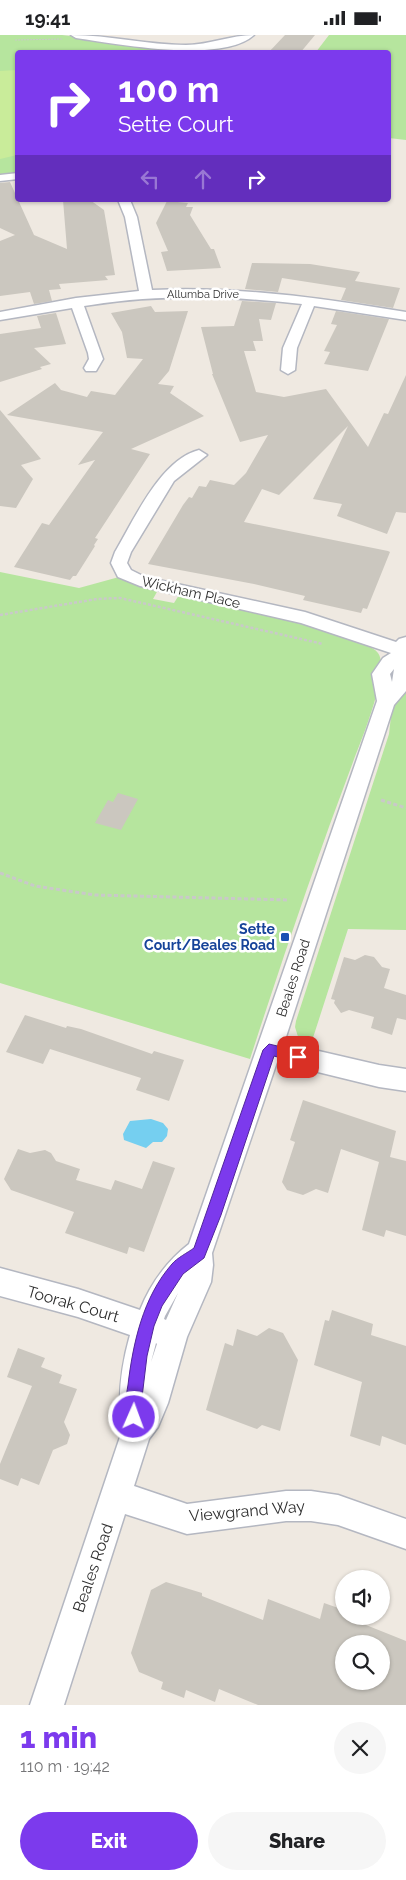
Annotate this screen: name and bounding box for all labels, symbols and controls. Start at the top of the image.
text: 19:41 [25,7,71,29]
text: 100 m [118,69,219,110]
icon: right [35,70,100,135]
text: Sette Court [118,111,234,137]
icon: left [136,165,164,193]
icon: ahead [189,165,217,193]
icon: right [242,165,270,193]
street label: Allumba Drive [167,288,239,301]
street label: Wickham Place [140,573,242,611]
place label: Sette Court/Beales Road [144,921,276,953]
marker: Sette Court/Beales Road [279,931,291,943]
street label: Beales Road [273,937,313,1019]
pin [277,1036,319,1078]
icon: arrive [284,1043,312,1071]
street label: Toorak Court [25,1282,122,1326]
position arrow [107,1390,159,1442]
street label: Viewgrand Way [188,1496,306,1526]
street label: Beales Road [69,1521,117,1615]
map controls [335,1570,390,1690]
button: sound [335,1570,390,1625]
button: search [335,1635,390,1690]
text: 1 min [20,1720,97,1755]
button: close [334,1722,386,1774]
text: 110 m · 19:42 [20,1757,110,1776]
button: Exit [20,1812,198,1870]
button: Share [208,1812,386,1870]

